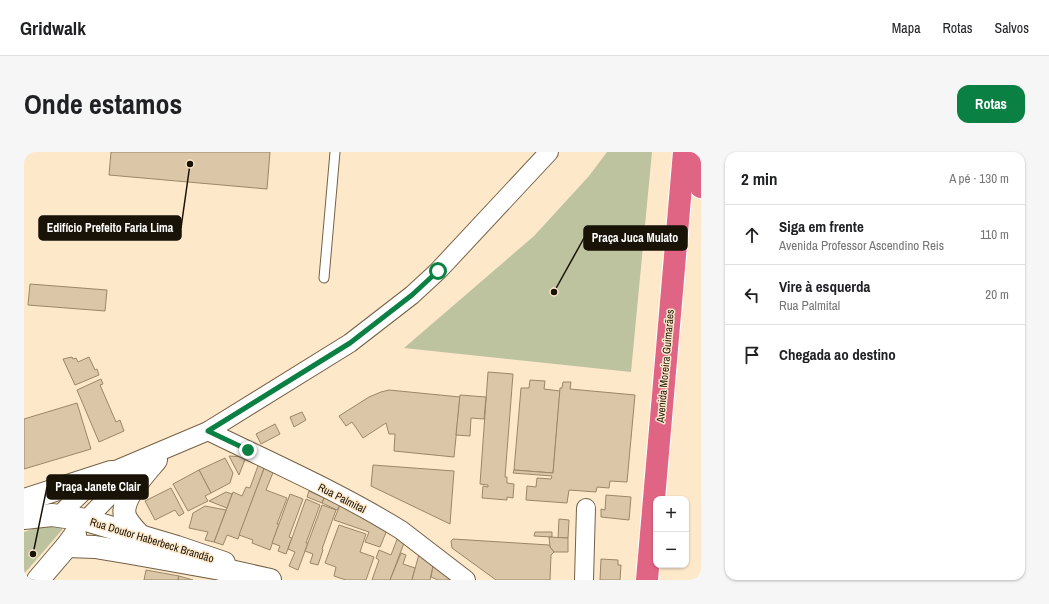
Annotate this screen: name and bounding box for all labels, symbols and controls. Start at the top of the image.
text: Gridwalk [20,15,86,41]
text: Mapa [892,19,921,37]
text: Rotas [943,19,973,37]
text: Salvos [995,19,1029,37]
text: Onde estamos [24,85,182,123]
button: Rotas [957,85,1025,123]
text: 2 min [741,167,777,190]
text: A pé · 130 m [949,170,1009,187]
callout: Edifício Prefeito Faria Lima [39,216,181,240]
text: Siga em frente [779,216,864,237]
text: Edifício Prefeito Faria Lima [47,220,174,236]
icon: ahead [741,224,763,246]
callout: Praça Juca Mulato [584,226,687,250]
text: 110 m [980,226,1009,243]
text: Praça Juca Mulato [592,230,678,246]
text: Avenida Professor Ascendino Reis [779,237,944,254]
route start [429,262,447,280]
text: Vire à esquerda [779,276,870,297]
icon: left [741,284,763,306]
text: 20 m [985,286,1009,303]
text: Rua Palmital [779,297,840,314]
street label: Avenida Moreira Guimarães [653,308,677,424]
icon: arrive [741,344,763,366]
text: Chegada ao destino [779,344,896,365]
route end [239,441,257,459]
callout: Praça Janete Clair [47,475,148,499]
text: Praça Janete Clair [55,479,141,495]
street label: Rua Palmital [316,480,368,516]
map controls [653,496,689,568]
button: + [653,496,689,532]
street label: Rua Doutor Haberbeck Brandão [88,514,216,566]
button: − [653,532,689,568]

